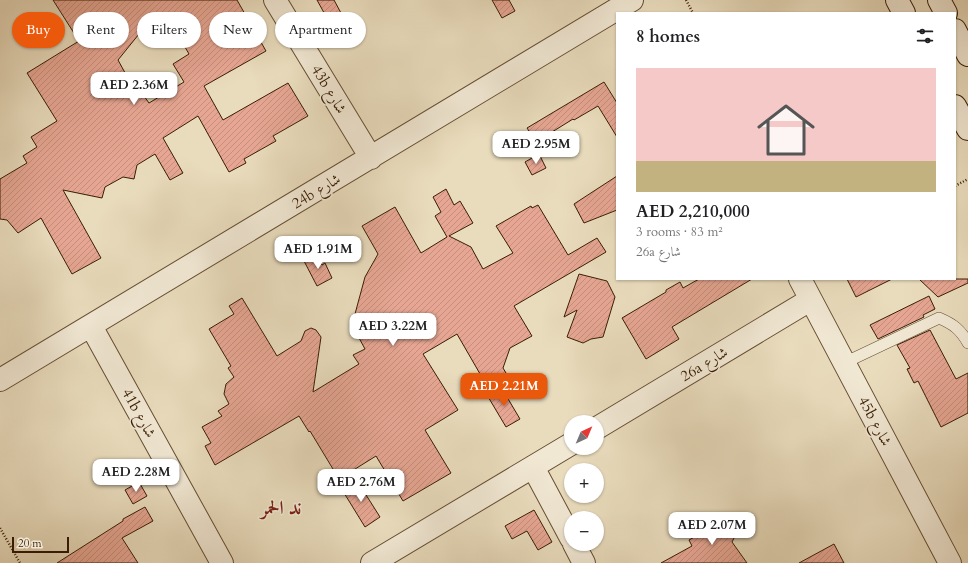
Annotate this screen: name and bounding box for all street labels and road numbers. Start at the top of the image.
street label: 43b شارع [304,61,351,119]
street label: 24b شارع [288,169,346,216]
street label: 26a شارع [677,342,733,389]
street label: 41b شارع [115,385,161,443]
street label: 45b شارع [851,393,896,451]

